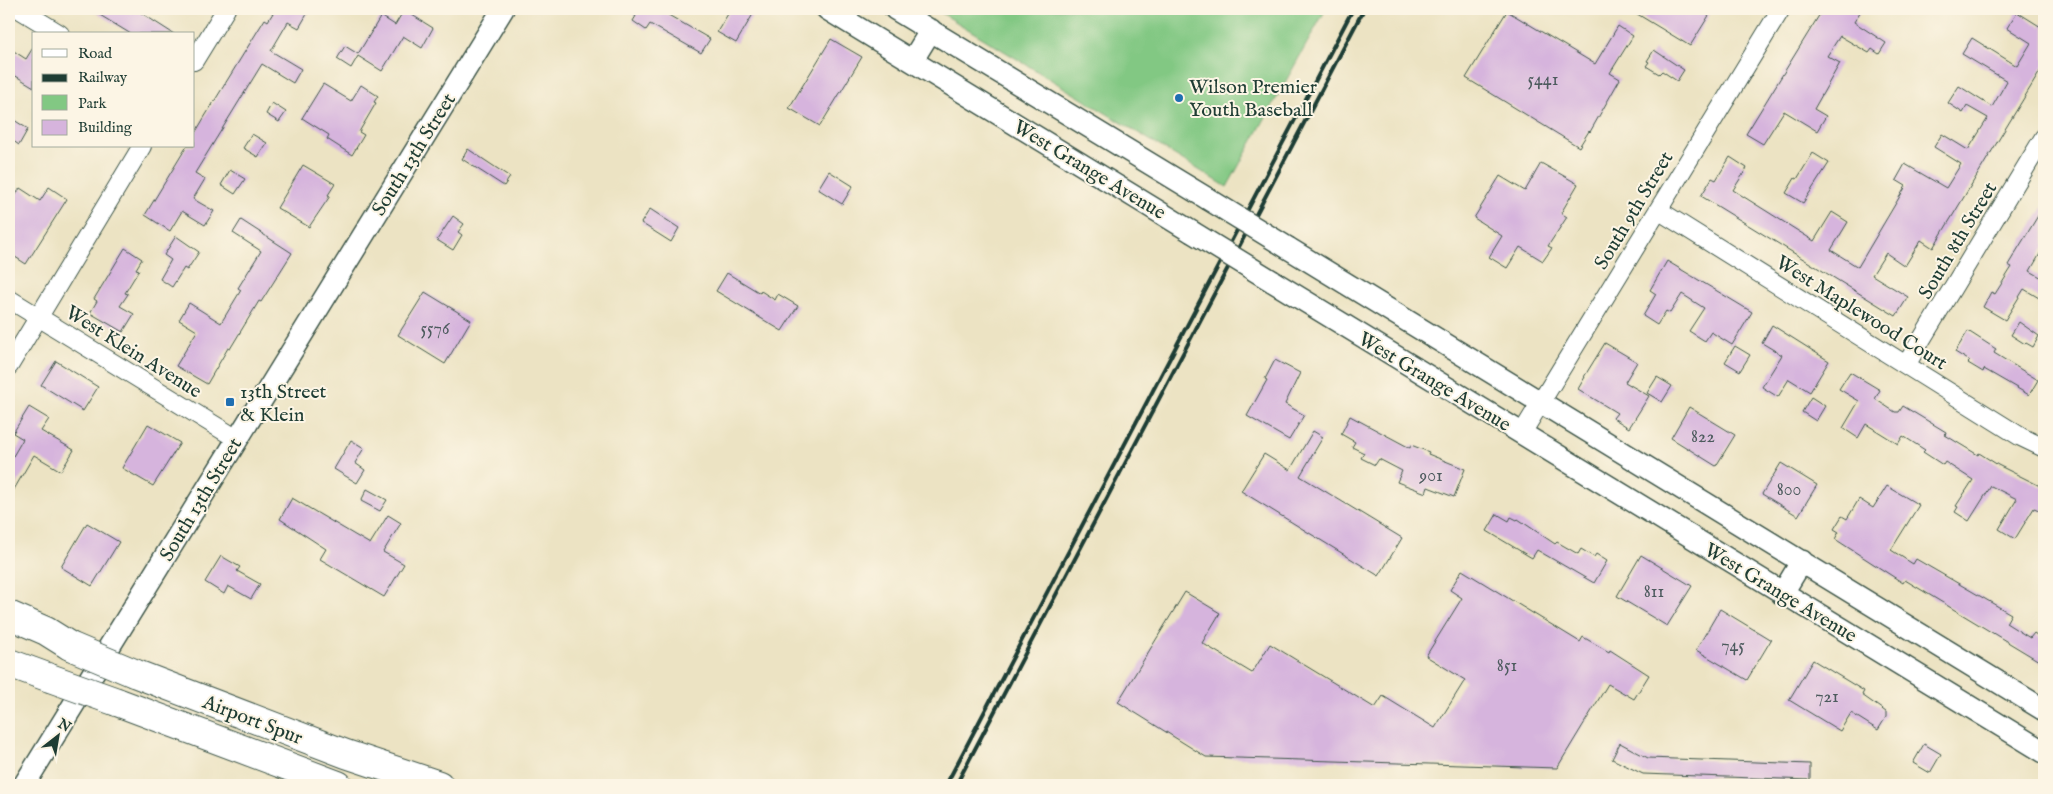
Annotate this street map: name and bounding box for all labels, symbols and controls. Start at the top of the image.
legend [32,32,195,148]
text: Road [78,44,113,63]
text: Railway [78,68,128,87]
house number: 5441 [1528,69,1558,92]
place label: Wilson Premier Youth Baseball [1189,75,1318,123]
street label: South 13th Street [367,89,462,221]
marker: Wilson Premier Youth Baseball [1173,92,1185,104]
text: Park [78,94,108,113]
street label: West Grange Avenue [1008,115,1170,226]
text: Building [78,118,133,137]
street label: South 9th Street [1589,147,1679,274]
street label: South 8th Street [1913,177,2003,304]
street label: West Maplewood Court [1771,250,1952,376]
street label: West Klein Avenue [60,300,206,404]
house number: 5576 [420,318,450,341]
street label: West Grange Avenue [1353,327,1515,438]
place label: 13th Street & Klein [240,380,327,428]
marker: 13th Street & Klein [224,396,236,408]
house number: 822 [1691,426,1715,449]
street label: South 13th Street [155,433,248,566]
house number: 901 [1418,465,1443,488]
house number: 800 [1777,479,1801,502]
street label: West Grange Avenue [1699,538,1861,649]
house number: 811 [1644,581,1664,604]
house number: 745 [1721,635,1745,658]
house number: 851 [1497,655,1517,678]
house number: 721 [1815,686,1839,709]
street label: Airport Spur [198,690,307,751]
north arrow [32,712,82,762]
text: N [53,714,74,737]

